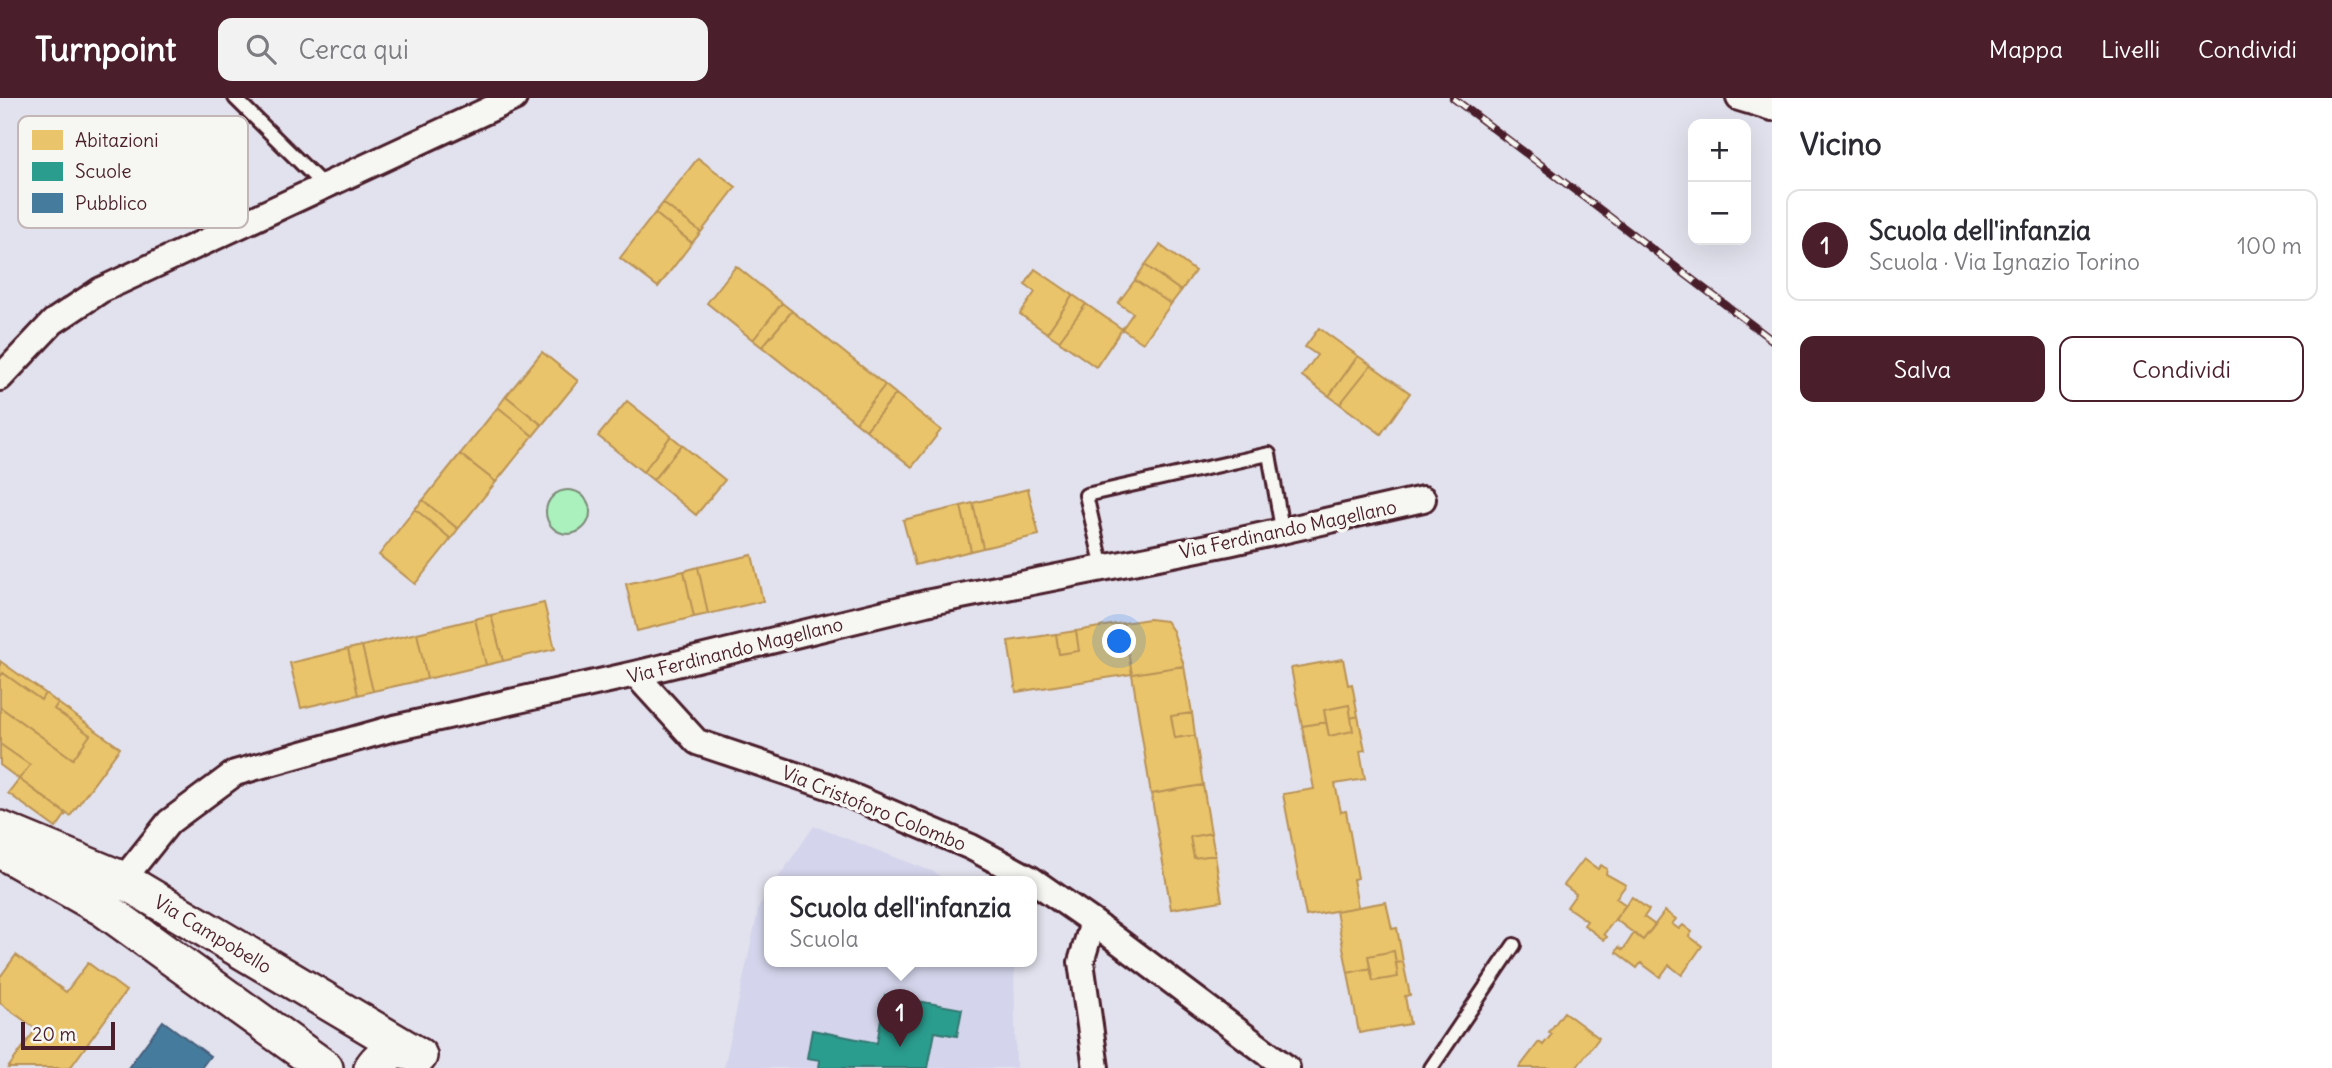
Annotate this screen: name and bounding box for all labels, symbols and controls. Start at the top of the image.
search box [218,18,708,81]
text: Turnpoint [35,28,176,70]
icon: search [242,30,280,68]
text: Cerca qui [298,33,409,66]
text: Mappa [1989,34,2063,64]
text: Livelli [2101,34,2160,64]
text: Condividi [2198,34,2297,64]
legend [18,116,248,228]
map controls [1688,119,1751,245]
button: + [1688,119,1751,182]
text: Vicino [1800,125,1882,163]
text: Abitazioni [75,128,158,152]
text: Scuole [75,159,131,183]
button: − [1688,182,1751,245]
text: Pubblico [75,191,147,215]
text: Scuola dell'infanzia [1869,214,2091,247]
text: 1 [1820,231,1830,260]
text: 100 m [2237,231,2302,260]
text: Scuola · Via Ignazio Torino [1869,247,2140,276]
button: Salva [1800,336,2045,402]
button: Condividi [2059,336,2304,402]
street label: Via Ferdinando Magellano [1177,494,1399,564]
street label: Via Ferdinando Magellano [625,612,845,688]
your location [1102,624,1136,658]
street label: Via Cristoforo Colombo [778,760,970,856]
popup [764,876,1037,967]
street label: Via Campobello [150,890,276,978]
text: Scuola dell'infanzia [790,891,1011,924]
text: Scuola [790,924,859,953]
pin: 1 [877,989,923,1047]
scale bar [21,1019,116,1051]
text: 20 m [32,1022,76,1046]

